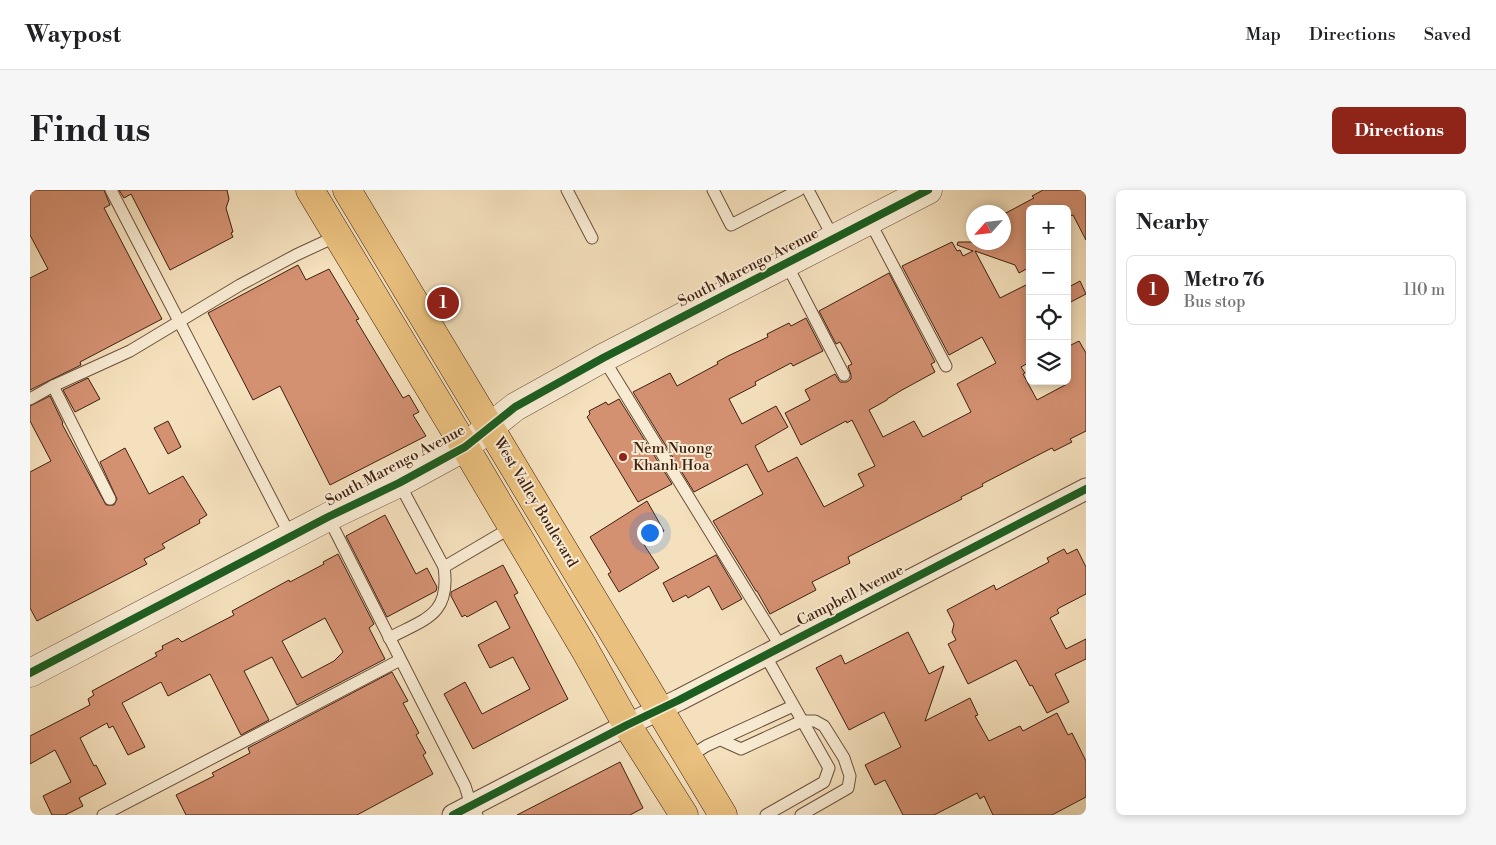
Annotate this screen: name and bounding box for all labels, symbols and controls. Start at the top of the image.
text: Waypost [25,20,121,50]
text: Map [1245,23,1281,46]
text: Directions [1309,23,1396,46]
text: Saved [1424,23,1471,46]
button: Directions [1332,107,1466,154]
text: Find us [30,109,150,152]
north arrow [966,205,1011,250]
map controls [1026,205,1071,385]
button: + [1026,205,1071,250]
text: Nearby [1136,210,1209,236]
street label: South Marengo Avenue [675,224,822,311]
button: − [1026,250,1071,295]
text: Metro 76 [1184,268,1265,292]
text: 1 [1149,280,1157,300]
text: 110 m [1403,280,1445,300]
pin: 1 [427,284,459,322]
text: Bus stop [1184,292,1246,312]
button: locate [1026,295,1071,340]
button: layers [1026,340,1071,385]
street label: South Marengo Avenue [322,421,468,510]
street label: West Valley Boulevard [489,433,582,571]
place label: Nem Nuong Khanh Hoa [633,439,713,475]
marker: Nem Nuong Khanh Hoa [617,451,629,463]
your location [637,520,663,546]
street label: Campbell Avenue [794,560,907,631]

